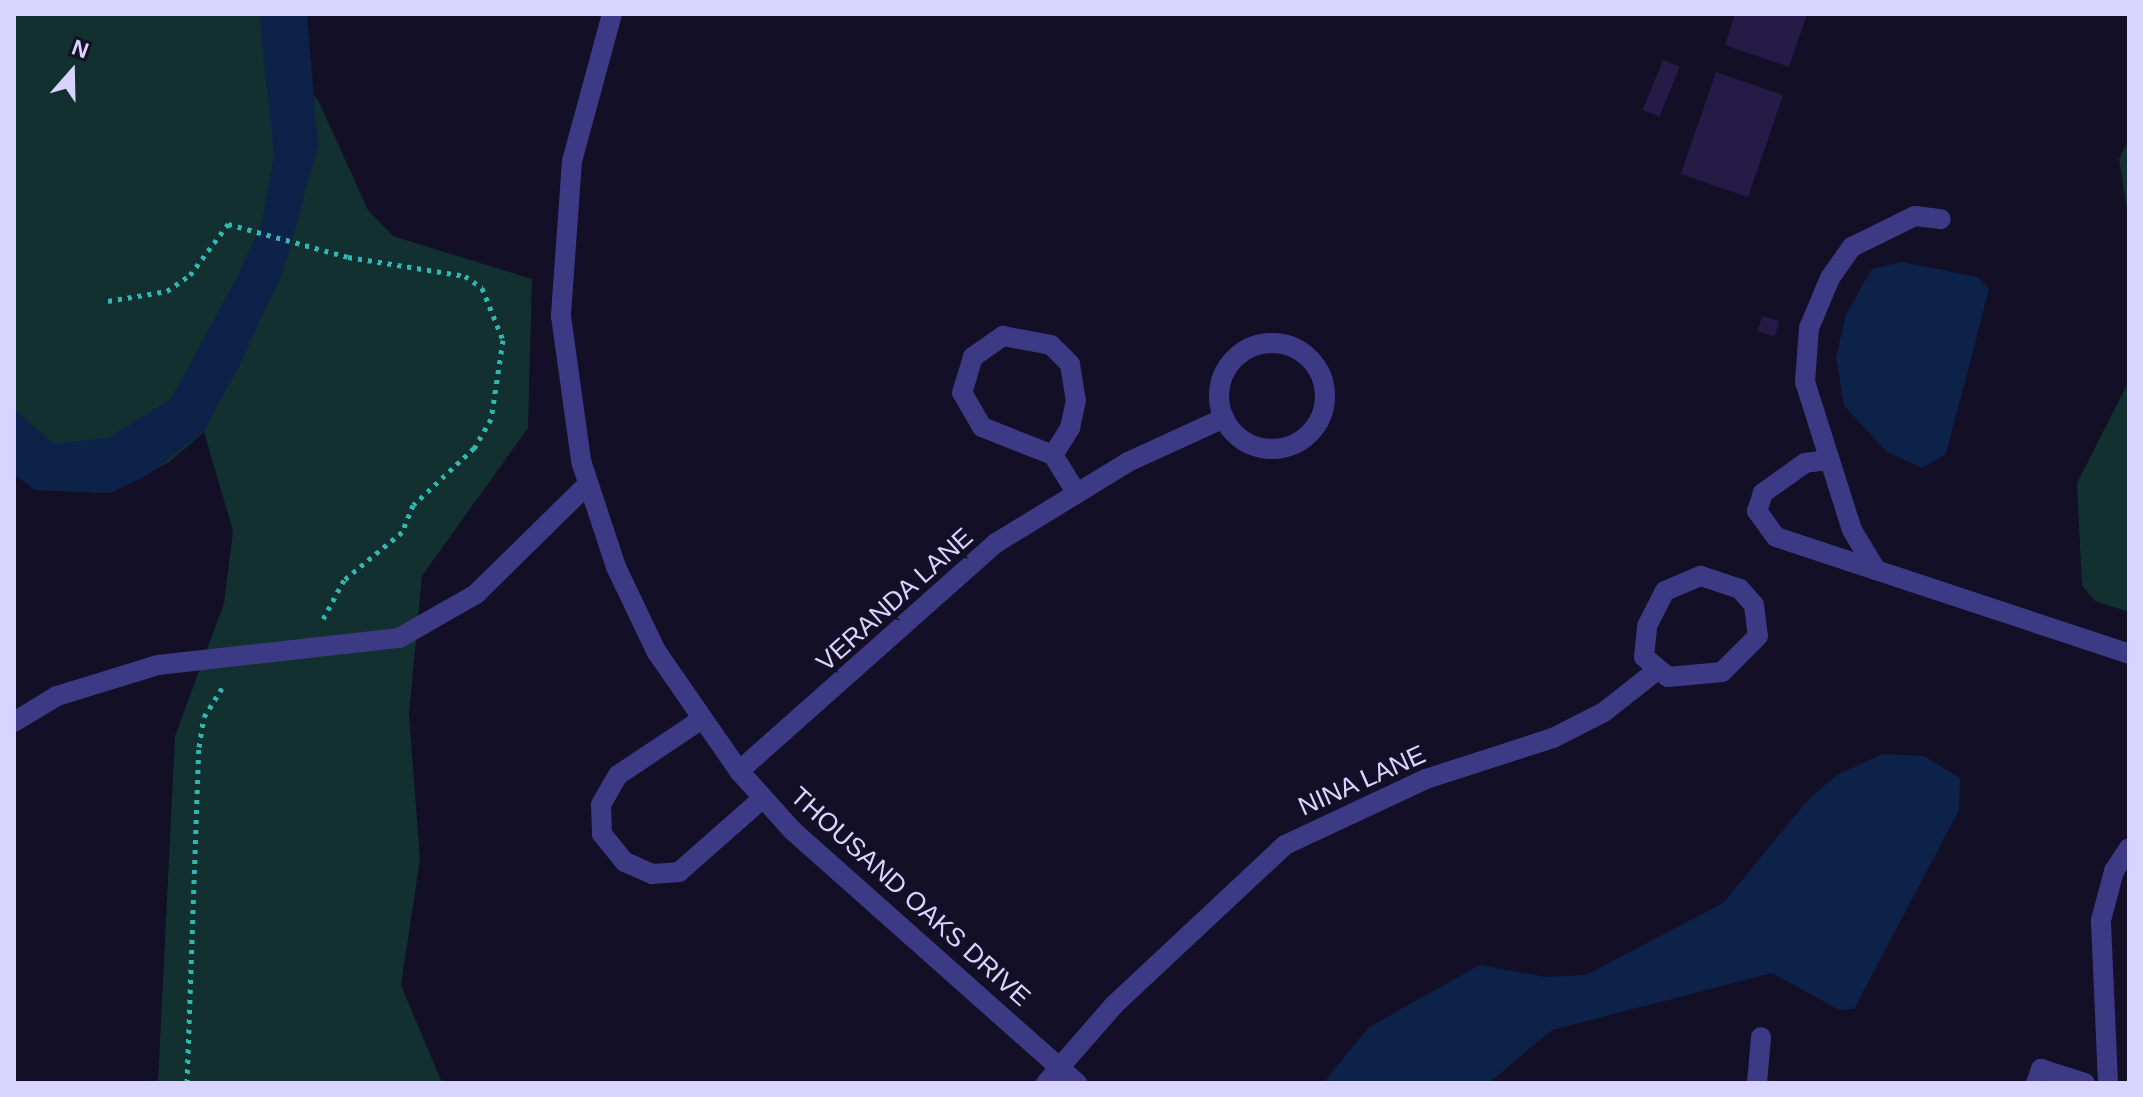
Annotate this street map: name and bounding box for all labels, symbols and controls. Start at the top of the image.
north arrow [32,32,112,112]
text: N [69,35,92,63]
street label: VERANDA LANE [810,521,980,679]
street label: NINA LANE [1293,739,1431,823]
street label: THOUSAND OAKS DRIVE [784,781,1036,1013]

